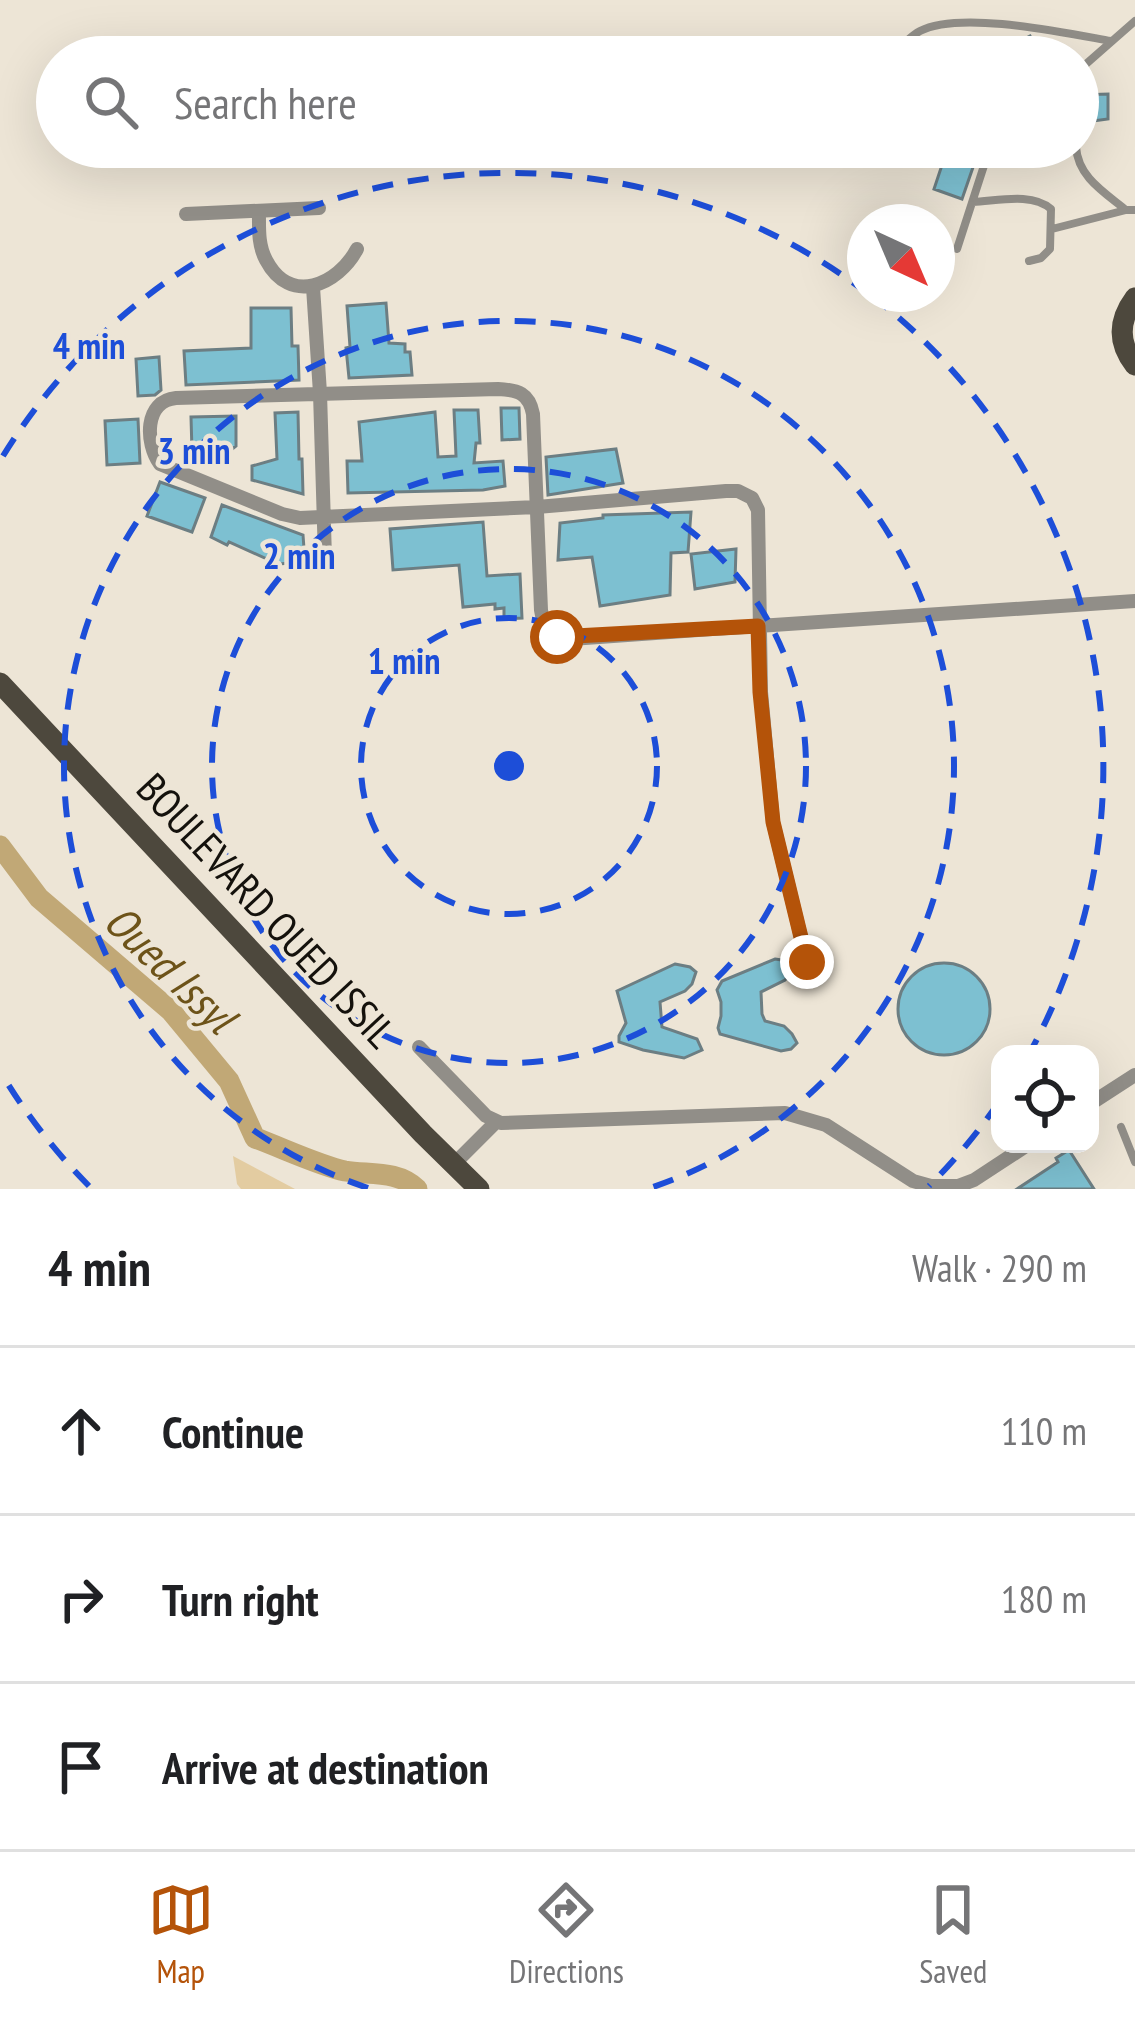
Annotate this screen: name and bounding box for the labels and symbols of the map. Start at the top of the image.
north arrow [847,204,955,312]
text: 4 min [53,322,125,369]
text: 3 min [158,427,230,474]
text: 2 min [263,532,335,579]
route start [530,610,584,664]
text: 1 min [368,637,440,684]
centre of rings [488,745,530,787]
street label: BOULEVARD OUED ISSIL [126,761,408,1059]
water label: Oued Issyl [93,892,251,1047]
route end [780,935,834,989]

